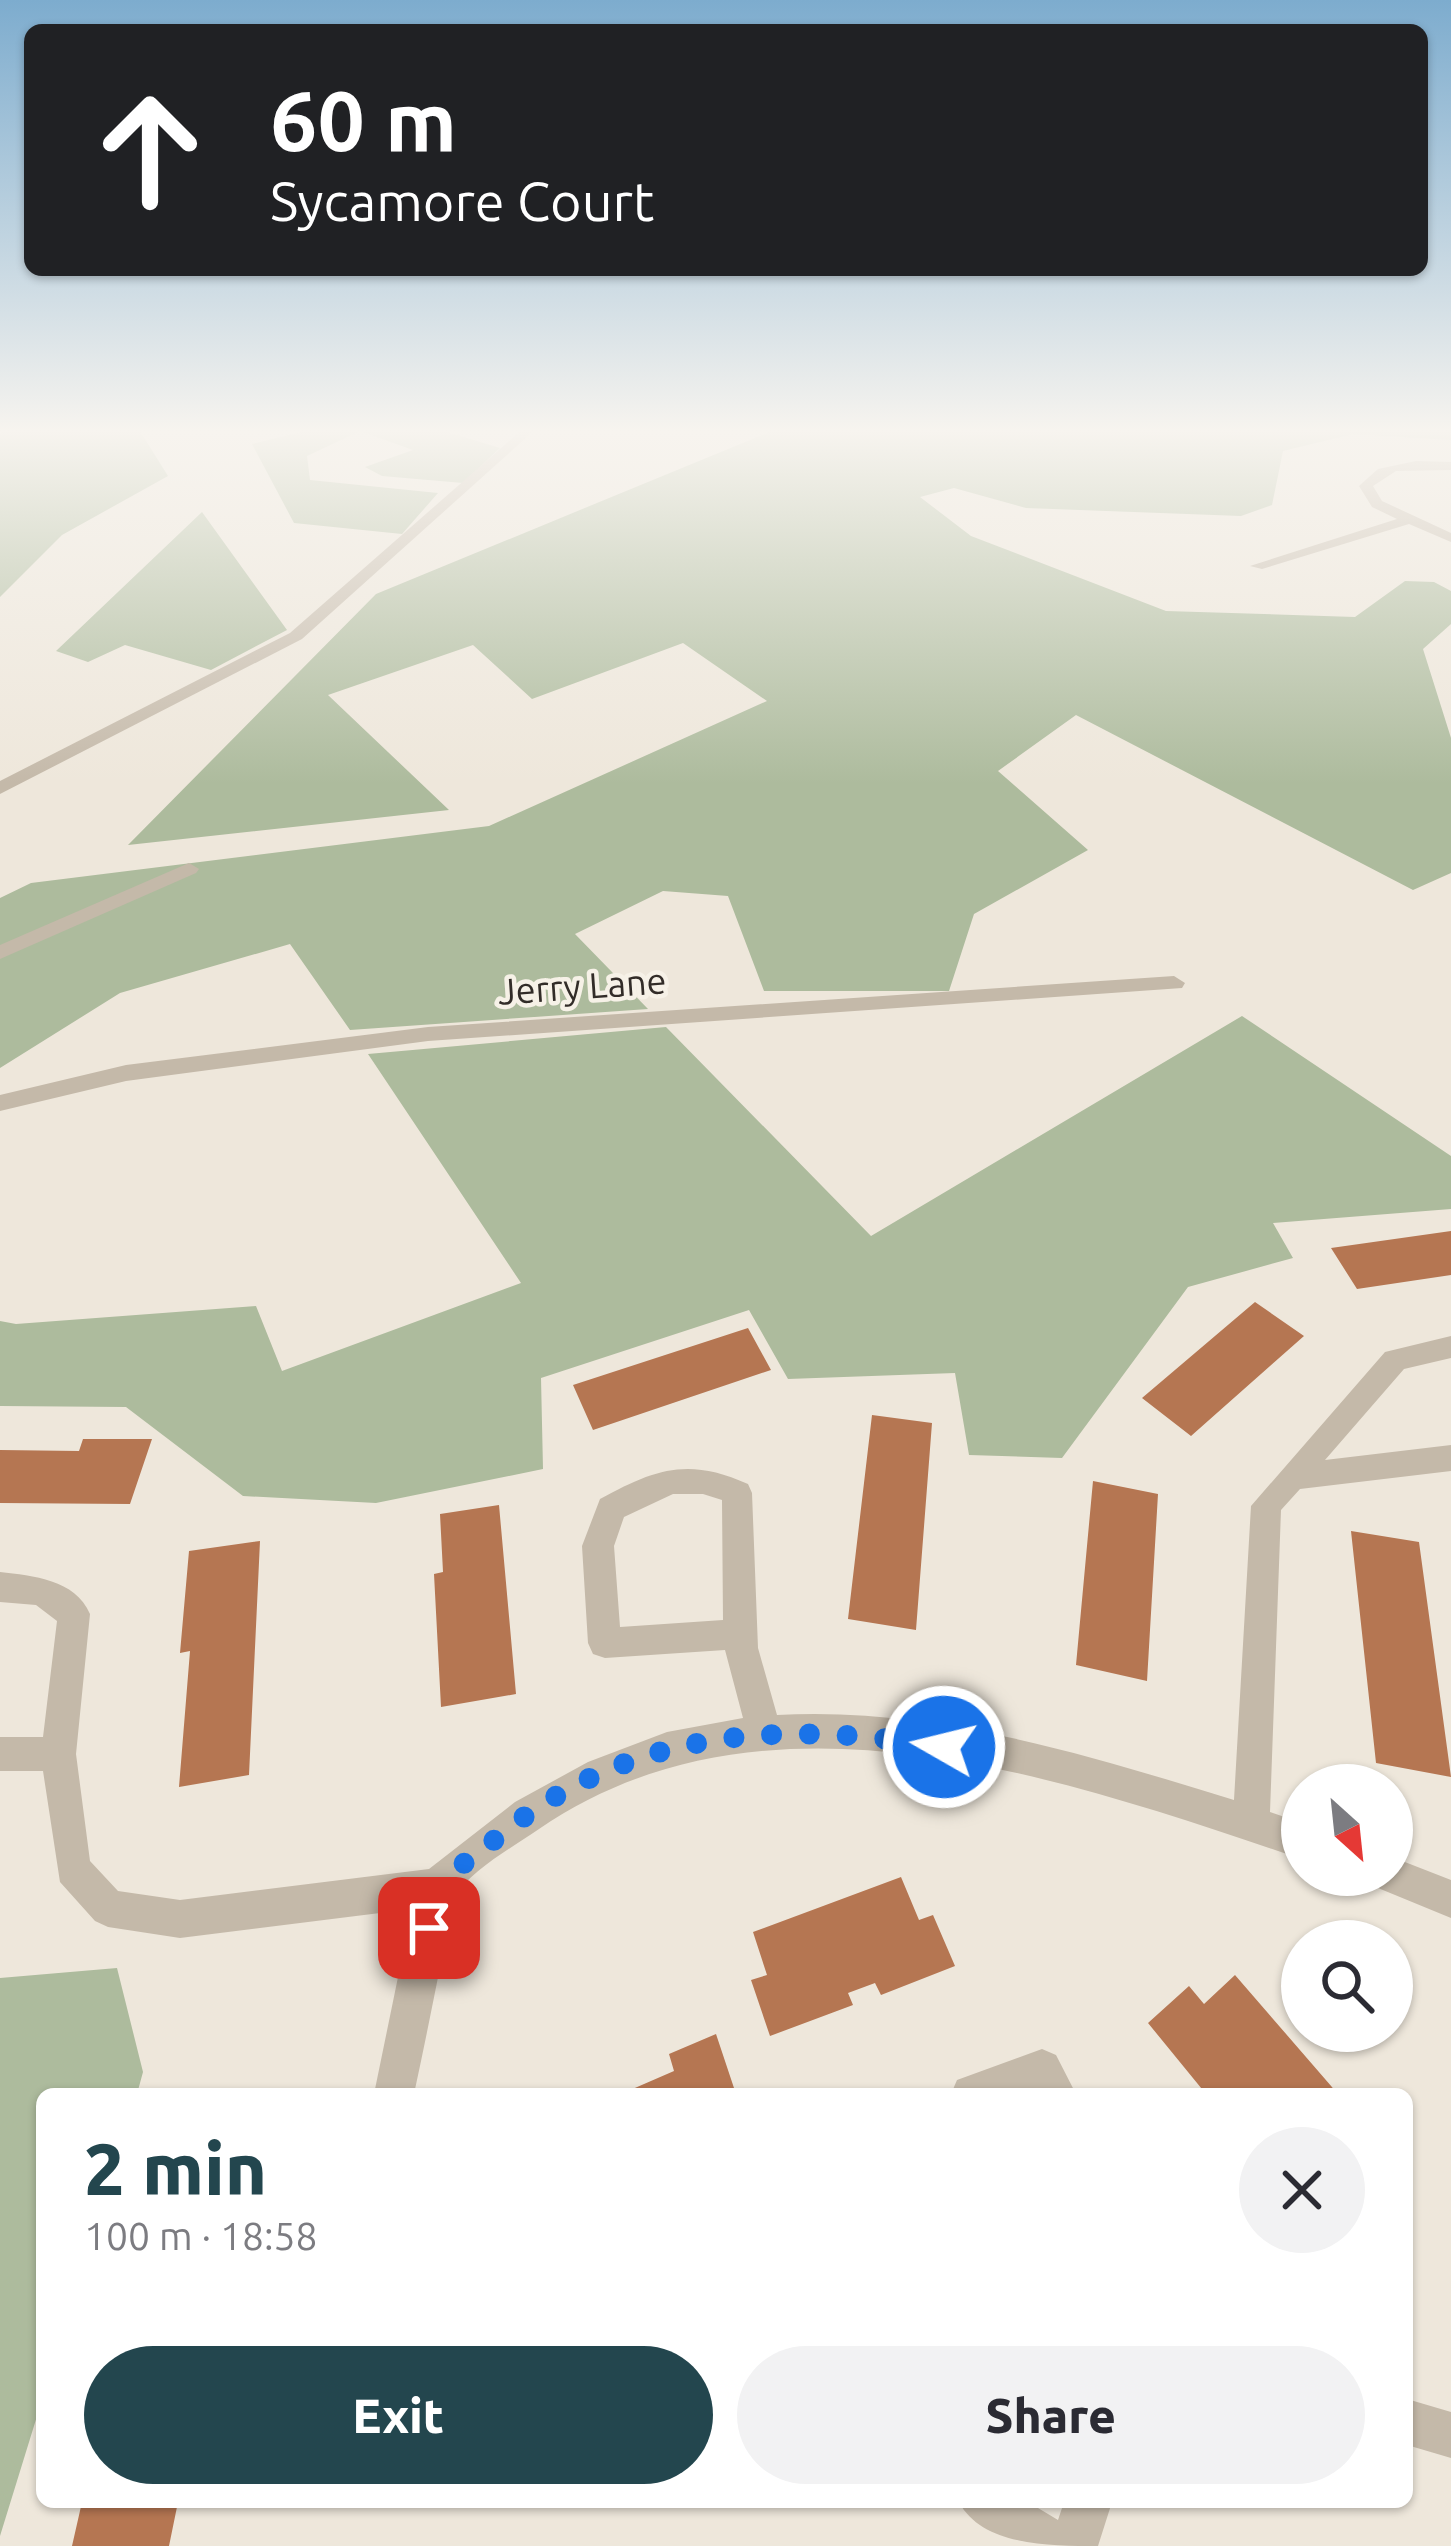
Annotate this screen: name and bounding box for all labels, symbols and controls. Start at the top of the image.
icon: ahead [72,72,228,228]
text: 60 m [270,73,457,167]
text: Sycamore Court [270,171,654,231]
street label: Jerry Lane [496,959,667,1012]
position arrow [881,1684,1007,1810]
north arrow [1281,1764,1413,1896]
map controls [1281,1764,1413,2052]
pin [378,1877,480,1979]
icon: arrive [396,1895,462,1961]
button: search [1281,1920,1413,2052]
button: close [1239,2127,1365,2253]
text: 2 min [84,2128,267,2209]
text: 100 m · 18:58 [84,2214,318,2257]
button: Exit [84,2346,713,2484]
button: Share [737,2346,1365,2484]

